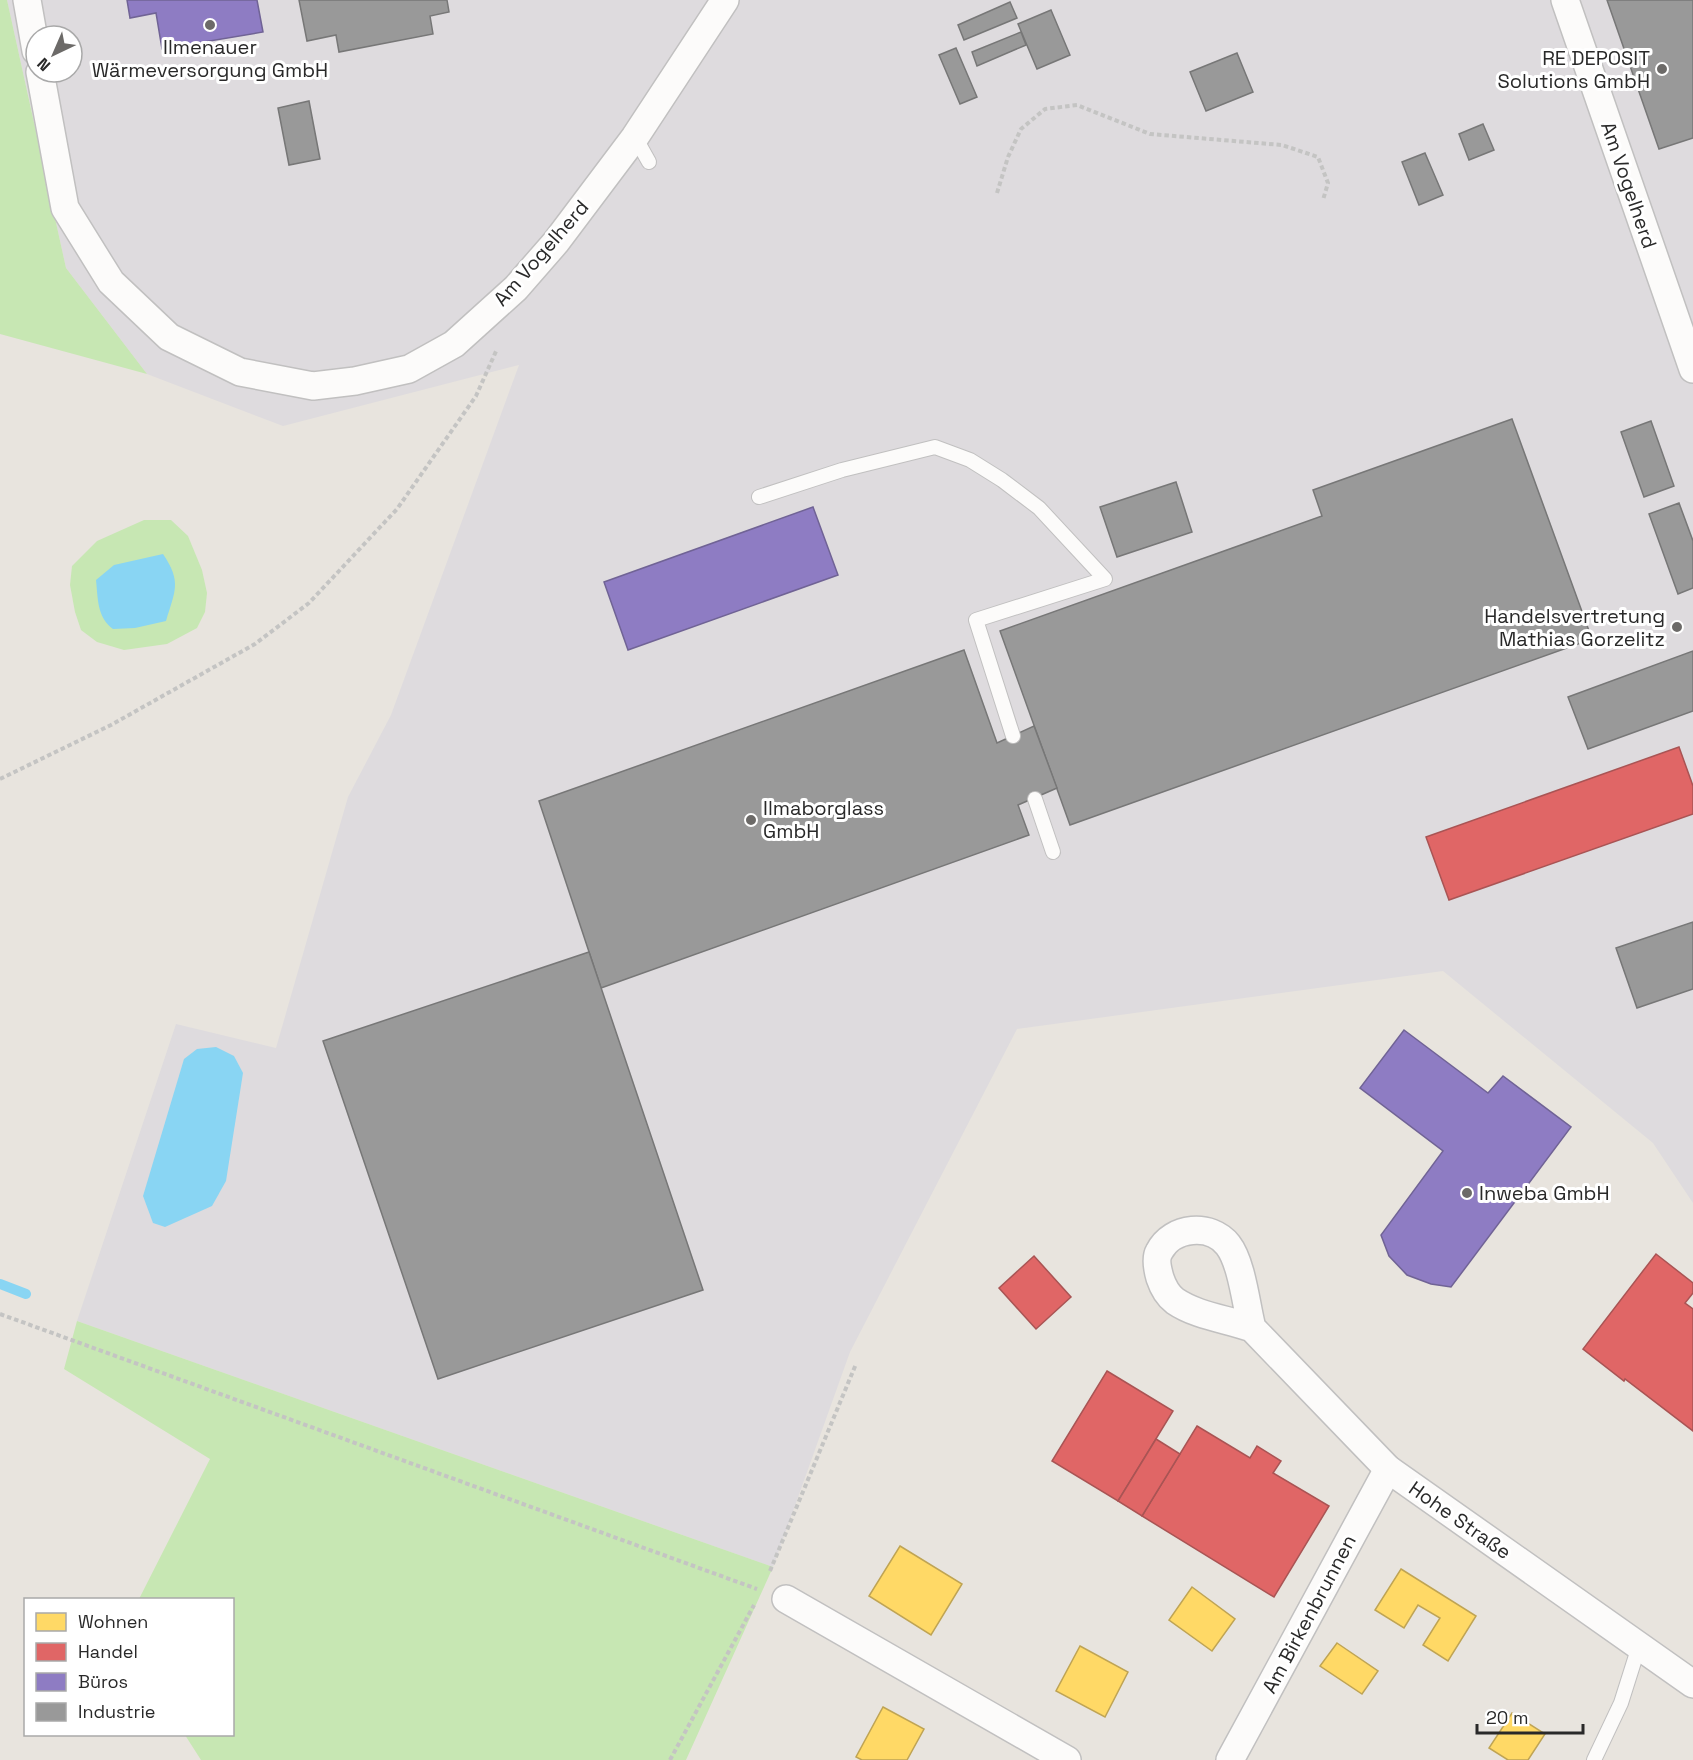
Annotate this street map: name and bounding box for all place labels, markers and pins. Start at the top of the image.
marker: Ilmenauer Wärmeversorgung GmbH [203,18,217,32]
place label: Ilmenauer Wärmeversorgung GmbH [92,34,328,83]
place label: RE DEPOSIT Solutions GmbH [1497,45,1650,94]
marker: RE DEPOSIT Solutions GmbH [1655,62,1669,76]
place label: Handelsvertretung Mathias Gorzelitz [1484,603,1665,652]
marker: Handelsvertretung Mathias Gorzelitz [1670,620,1684,634]
place label: Ilmaborglass GmbH [763,795,884,844]
marker: Ilmaborglass GmbH [744,813,758,827]
place label: Inweba GmbH [1479,1180,1610,1206]
marker: Inweba GmbH [1460,1186,1474,1200]

